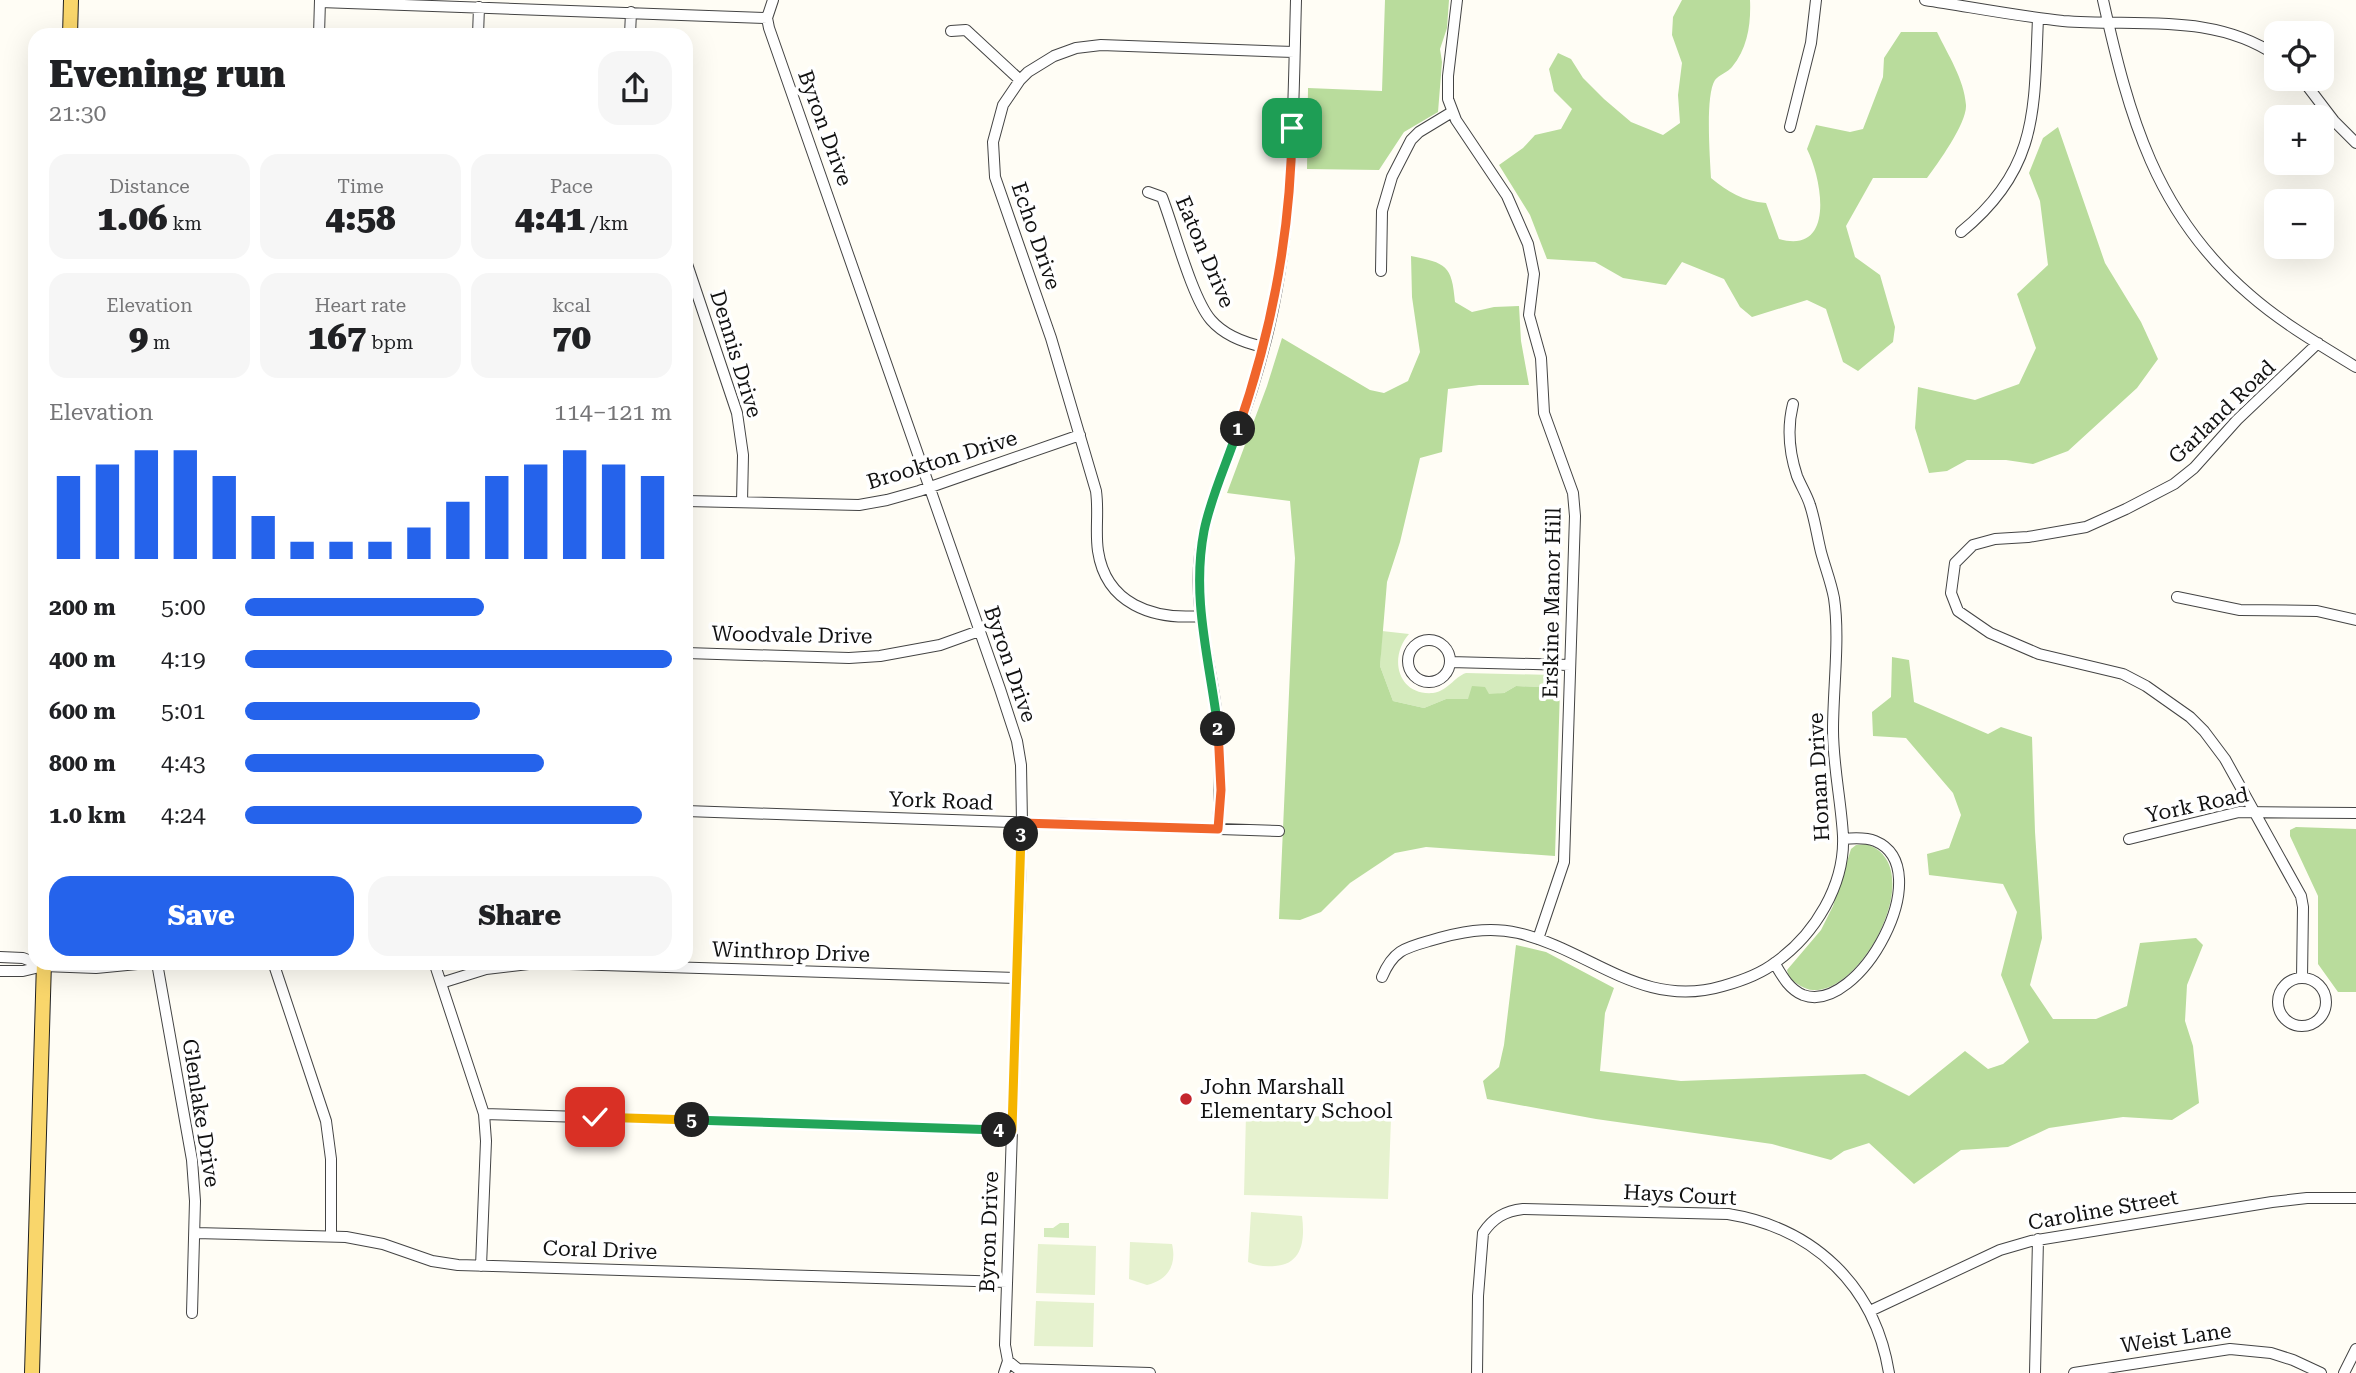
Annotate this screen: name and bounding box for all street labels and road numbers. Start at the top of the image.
street label: Byron Drive [793,67,857,189]
street label: Echo Drive [1006,179,1066,293]
street label: Eaton Drive [1171,193,1239,311]
street label: Dennis Drive [705,287,767,421]
street label: Garland Road [2164,355,2281,469]
street label: Brookton Drive [864,426,1020,494]
street label: Erskine Manor Hill [1538,507,1566,699]
street label: Byron Drive [979,603,1041,725]
street label: Woodvale Drive [711,622,873,648]
street label: Honan Drive [1804,712,1834,842]
street label: York Road [2143,782,2251,828]
street label: York Road [888,787,994,815]
street label: Winthrop Drive [712,937,870,967]
street label: Glenlake Drive [177,1037,225,1189]
street label: Byron Drive [975,1171,1003,1293]
street label: Hays Court [1623,1180,1737,1210]
street label: Caroline Street [2026,1185,2180,1235]
street label: Coral Drive [542,1236,658,1264]
street label: Weist Lane [2119,1318,2233,1358]

